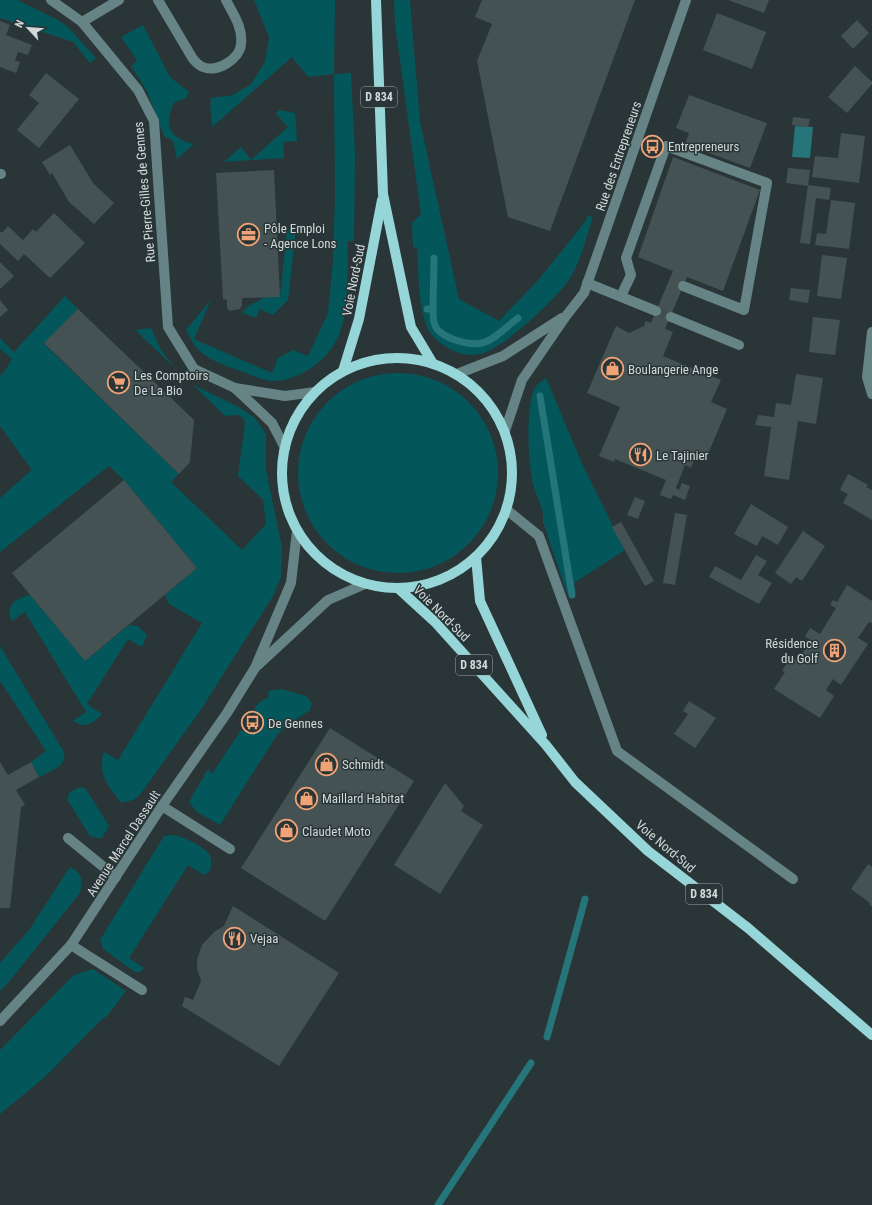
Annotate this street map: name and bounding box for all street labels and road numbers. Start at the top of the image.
road number: D 834 [361,87,397,107]
street label: Rue des Entrepreneurs [593,99,644,213]
street label: Rue Pierre-Gilles de Gennes [131,121,158,263]
street label: Voie Nord-Sud [339,243,368,317]
street label: Voie Nord-Sud [410,582,473,645]
road number: D 834 [456,655,492,675]
street label: Avenue Marcel Dassault [84,787,163,899]
street label: Voie Nord-Sud [633,817,699,876]
road number: D 834 [686,884,722,904]

